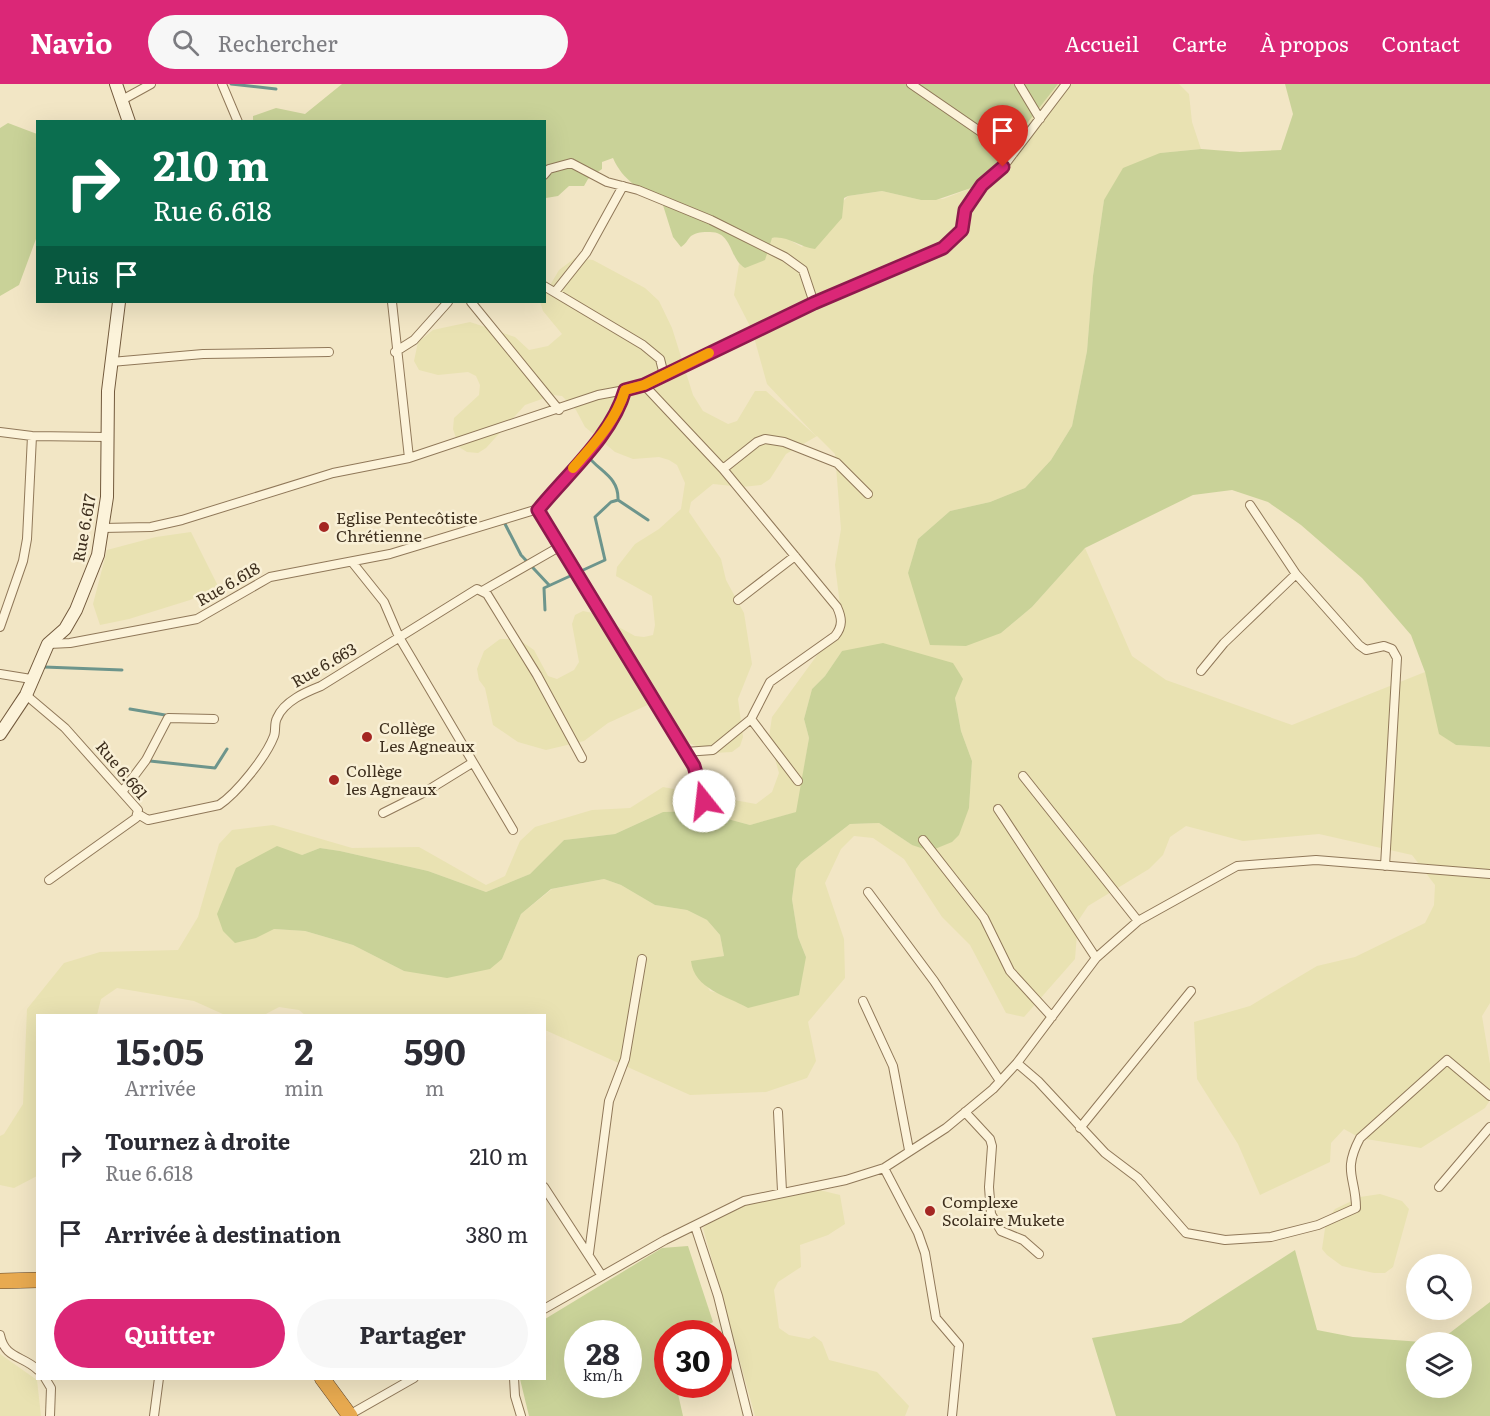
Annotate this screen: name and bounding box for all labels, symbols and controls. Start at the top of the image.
search box [148,15,568,69]
text: Navio [30,21,112,63]
icon: search [169,26,202,59]
text: Rechercher [217,26,338,59]
text: Accueil [1065,27,1139,58]
text: Carte [1172,27,1227,58]
text: À propos [1260,27,1349,58]
text: Contact [1382,27,1460,58]
pin [977,105,1028,167]
icon: arrive [986,114,1019,147]
text: 210 m [153,132,269,194]
icon: right [54,144,132,222]
text: Rue 6.618 [153,189,272,229]
text: Puis [54,258,98,291]
icon: arrive [110,258,143,291]
street label: Rue 6.617 [65,492,101,564]
place label: Eglise Pentecôtiste Chrétienne [336,505,478,547]
marker: Eglise Pentecôtiste Chrétienne [317,520,331,534]
street label: Rue 6.618 [191,555,264,611]
street label: Rue 6.663 [286,636,361,693]
place label: Collège Les Agneaux [379,715,476,757]
marker: Collège Les Agneaux [360,730,374,744]
street label: Rue 6.661 [91,735,155,804]
place label: Collège les Agneaux [346,758,438,800]
position arrow [672,769,736,833]
marker: Collège les Agneaux [327,773,341,787]
text: 15:05 [116,1023,204,1076]
text: 2 [294,1023,314,1076]
text: 590 [404,1023,466,1076]
text: Arrivée [124,1072,196,1102]
text: min [284,1072,324,1102]
text: m [425,1072,444,1102]
text: Tournez à droite [105,1124,290,1157]
icon: right [54,1139,87,1172]
text: 210 m [469,1139,528,1172]
text: Rue 6.618 [105,1157,193,1187]
place label: Complexe Scolaire Mukete [942,1189,1065,1231]
marker: Complexe Scolaire Mukete [923,1204,937,1218]
icon: arrive [54,1217,87,1250]
text: Arrivée à destination [105,1217,341,1250]
text: 380 m [465,1217,528,1250]
map controls [1406,1254,1472,1398]
button: search [1406,1254,1472,1320]
button: Quitter [54,1299,285,1368]
button: Partager [297,1299,528,1368]
speed limit sign: 30 [654,1320,732,1398]
text: 28 [586,1330,620,1374]
button: layers [1406,1332,1472,1398]
text: km/h [583,1363,623,1386]

